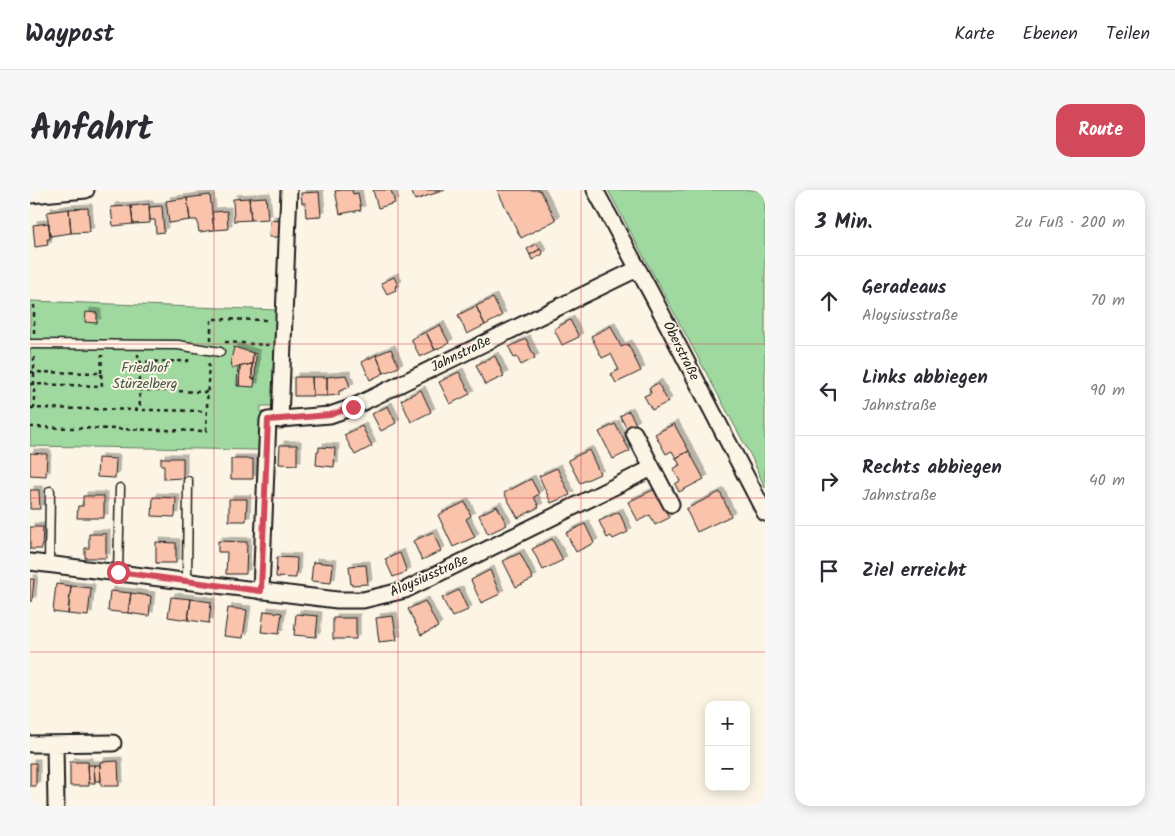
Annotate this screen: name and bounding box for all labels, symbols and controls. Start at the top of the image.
text: Waypost [25,15,114,54]
text: Karte [954,20,995,49]
text: Ebenen [1023,20,1078,49]
text: Teilen [1106,20,1150,49]
text: Anfahrt [30,102,153,158]
button: Route [1056,104,1145,157]
text: 3 Min. [815,206,873,239]
text: Zu Fuß · 200 m [1014,210,1125,235]
text: Geradeaus [862,273,947,303]
icon: ahead [815,287,843,315]
text: 70 m [1090,288,1125,313]
text: Aloysiusstraße [862,303,958,328]
street label: Oberstraße [657,318,706,385]
street label: Jahnstraße [427,330,496,378]
park label: Friedhof Stürzelberg [112,357,178,395]
text: Links abbiegen [862,363,988,393]
icon: left [815,377,843,405]
text: 90 m [1090,378,1125,403]
text: Jahnstraße [862,393,936,418]
route end [342,396,365,419]
text: Rechts abbiegen [862,453,1002,483]
icon: right [815,467,843,495]
text: 40 m [1089,468,1125,493]
text: Jahnstraße [862,483,936,508]
street label: Aloysiusstraße [386,549,472,603]
text: Ziel erreicht [862,556,967,586]
icon: arrive [815,557,843,585]
route start [107,561,130,584]
map controls [705,701,750,791]
button: + [705,701,750,746]
button: − [705,746,750,791]

